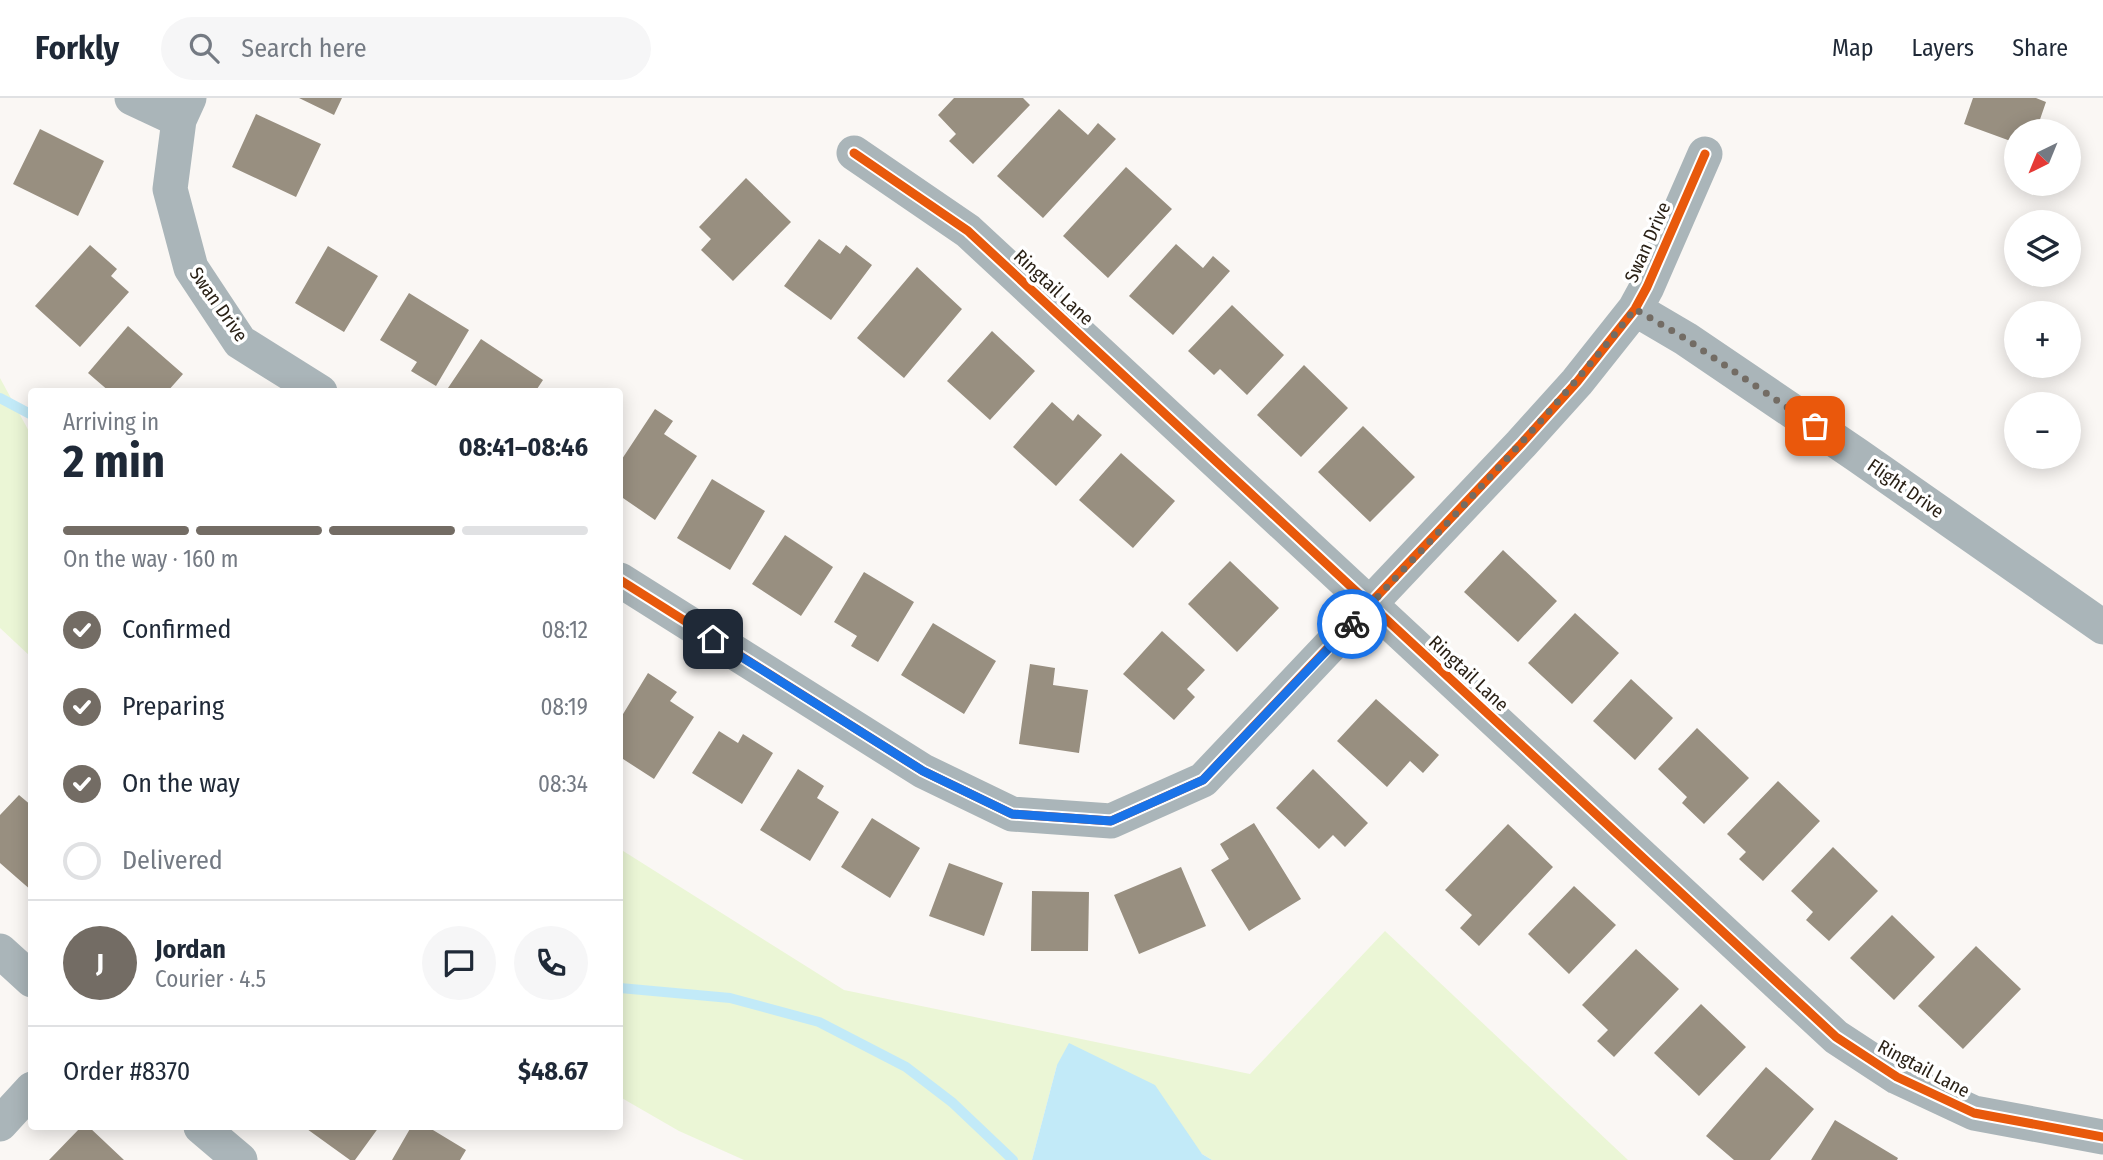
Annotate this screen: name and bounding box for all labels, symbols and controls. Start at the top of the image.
search box [161,17,651,80]
text: Forkly [35,28,119,68]
icon: search [185,29,223,67]
text: Search here [241,33,367,64]
text: Map [1832,34,1874,62]
text: Layers [1912,34,1974,62]
text: Share [2012,34,2068,62]
north arrow [2004,119,2081,196]
map controls [2004,119,2081,469]
street label: Swan Drive [1620,198,1675,286]
button: layers [2004,210,2081,287]
street label: Ringtail Lane [1009,245,1098,330]
street label: Swan Drive [185,263,253,346]
button: + [2004,301,2081,378]
button: − [2004,392,2081,469]
pin [1785,396,1845,456]
icon: bag [1796,407,1834,445]
text: Arriving in [63,408,159,436]
text: 08:41–08:46 [459,432,588,463]
text: 2 min [63,434,165,489]
street label: Flight Drive [1863,454,1948,523]
text: On the way · 160 m [63,545,238,573]
courier [1317,589,1387,659]
icon: bike [1333,605,1371,643]
pin [683,609,743,669]
icon: check [63,611,101,649]
text: Confirmed [122,614,232,645]
text: 08:12 [541,616,588,644]
icon: home [694,620,732,658]
street label: Ringtail Lane [1424,631,1513,716]
icon: check [63,688,101,726]
text: Preparing [122,691,224,722]
text: 08:19 [540,693,588,721]
icon: check [63,765,101,803]
text: On the way [122,768,240,799]
text: 08:34 [538,770,588,798]
text: Delivered [122,845,223,876]
button: chat [422,926,496,1000]
button: phone [514,926,588,1000]
text: Jordan [155,934,226,965]
text: J [96,948,104,979]
text: Courier · 4.5 [155,965,266,993]
street label: Ringtail Lane [1874,1035,1974,1102]
text: Order #8370 [63,1056,190,1087]
text: $48.67 [518,1056,588,1087]

